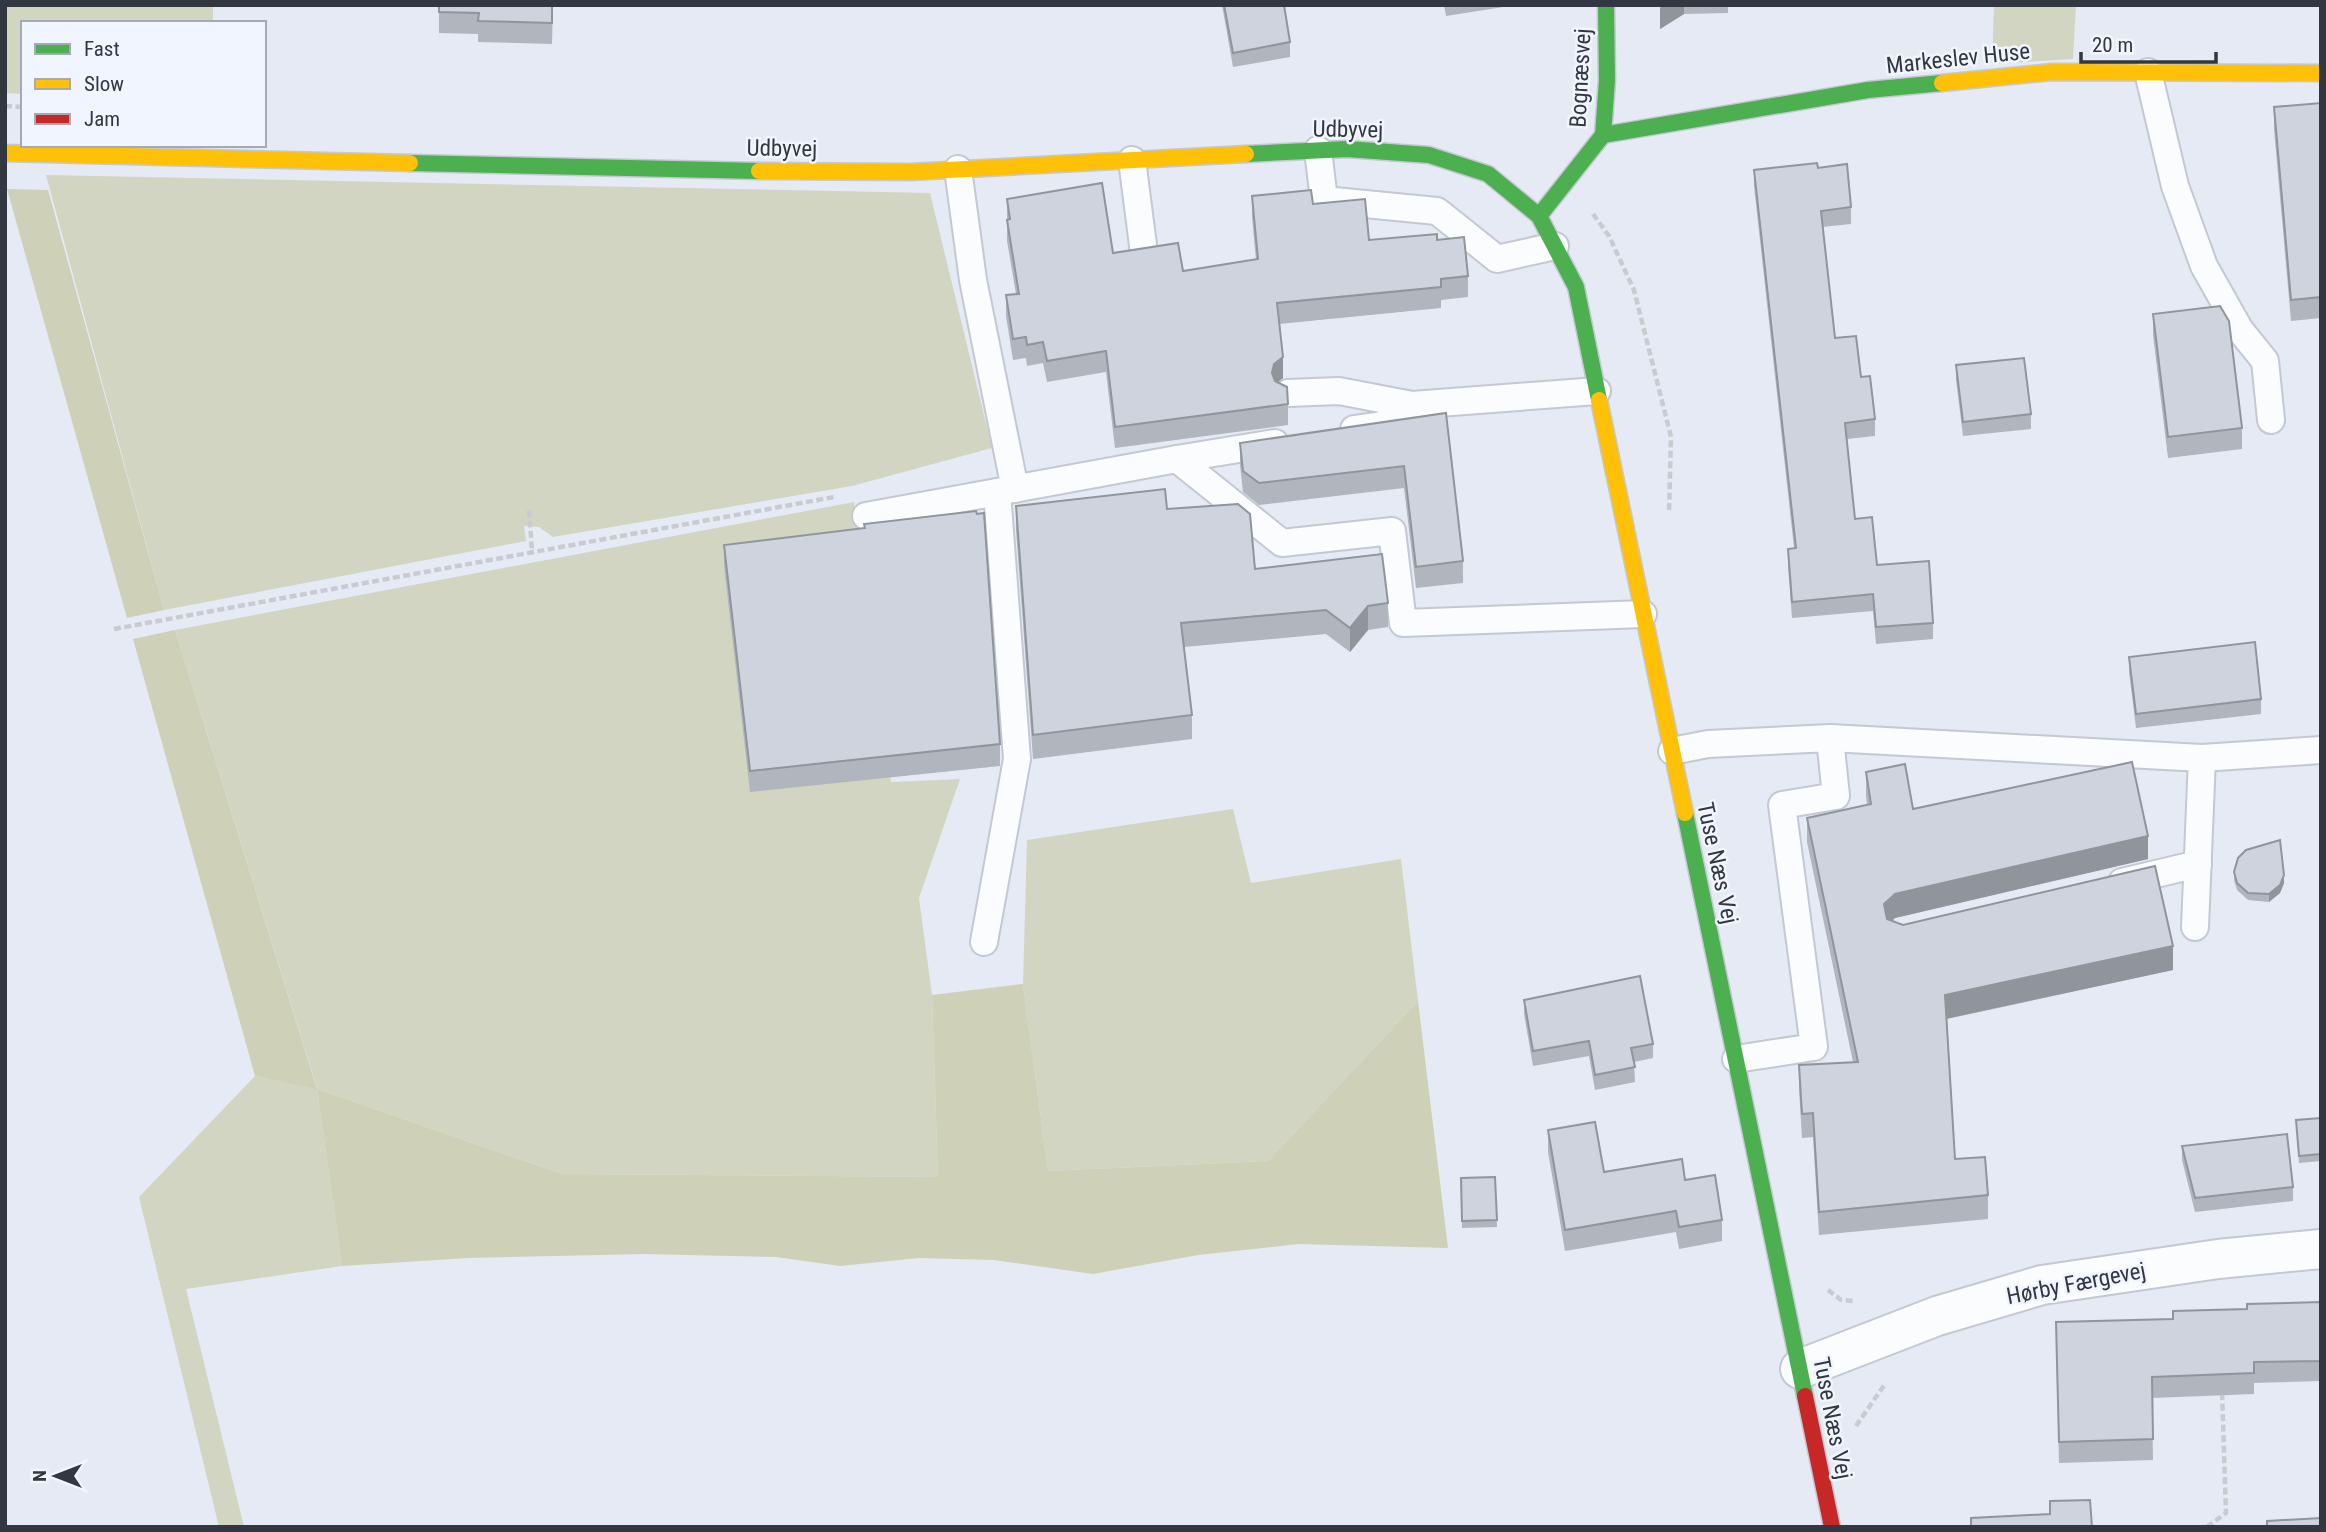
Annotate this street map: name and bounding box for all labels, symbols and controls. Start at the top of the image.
legend [21,21,266,147]
scale bar [2081,21,2216,65]
street label: Bognæsvej [1564,28,1597,128]
text: 20 m [2092,33,2133,57]
text: Fast [84,37,120,61]
street label: Markeslev Huse [1885,38,2031,79]
text: Slow [84,72,124,96]
text: Jam [84,107,120,131]
street label: Udbyvej [1312,115,1384,144]
street label: Udbyvej [746,134,818,163]
street label: Tuse Næs Vej [1691,800,1744,926]
street label: Hørby Færgevej [2004,1257,2148,1310]
street label: Tuse Næs Vej [1807,1355,1858,1481]
north arrow [21,1441,91,1511]
text: N [28,1470,51,1482]

